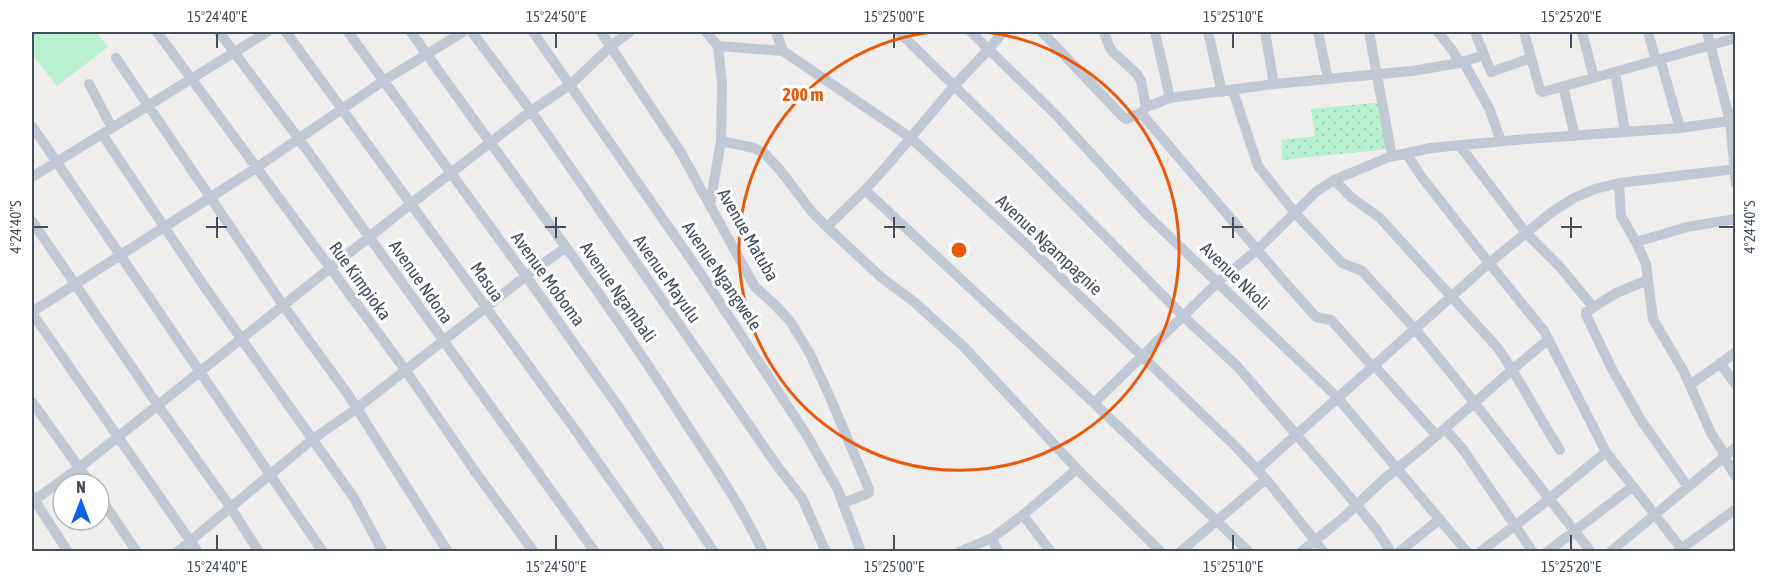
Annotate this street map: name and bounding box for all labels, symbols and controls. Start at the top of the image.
text: 15°24'40"E [187,8,248,25]
text: 15°24'50"E [526,8,587,25]
text: 15°25'00"E [864,8,925,25]
text: 15°25'10"E [1203,8,1264,25]
text: 15°25'20"E [1541,8,1602,25]
text: 200 m [783,84,823,105]
street label: Avenue Matuba [713,185,783,285]
street label: Avenue Ngampagnie [992,190,1107,299]
text: 4°24'40"S [7,200,24,254]
text: 4°24'40"S [1741,200,1758,254]
street label: Avenue Ngangwele [678,217,767,334]
street label: Avenue Moboma [507,228,590,330]
street label: Avenue Mayulu [629,231,705,327]
street label: Avenue Ndona [385,236,458,327]
street label: Rue Kimpioka [325,237,396,324]
street label: Avenue Ngambali [576,238,661,346]
street label: Avenue Nkoli [1196,238,1274,314]
centre of rings [949,240,969,260]
street label: Masua [466,258,509,306]
north arrow [51,472,111,532]
text: N [76,478,86,496]
text: 15°24'40"E [187,558,248,575]
text: 15°24'50"E [526,558,587,575]
text: 15°25'00"E [864,558,925,575]
text: 15°25'10"E [1203,558,1264,575]
text: 15°25'20"E [1541,558,1602,575]

